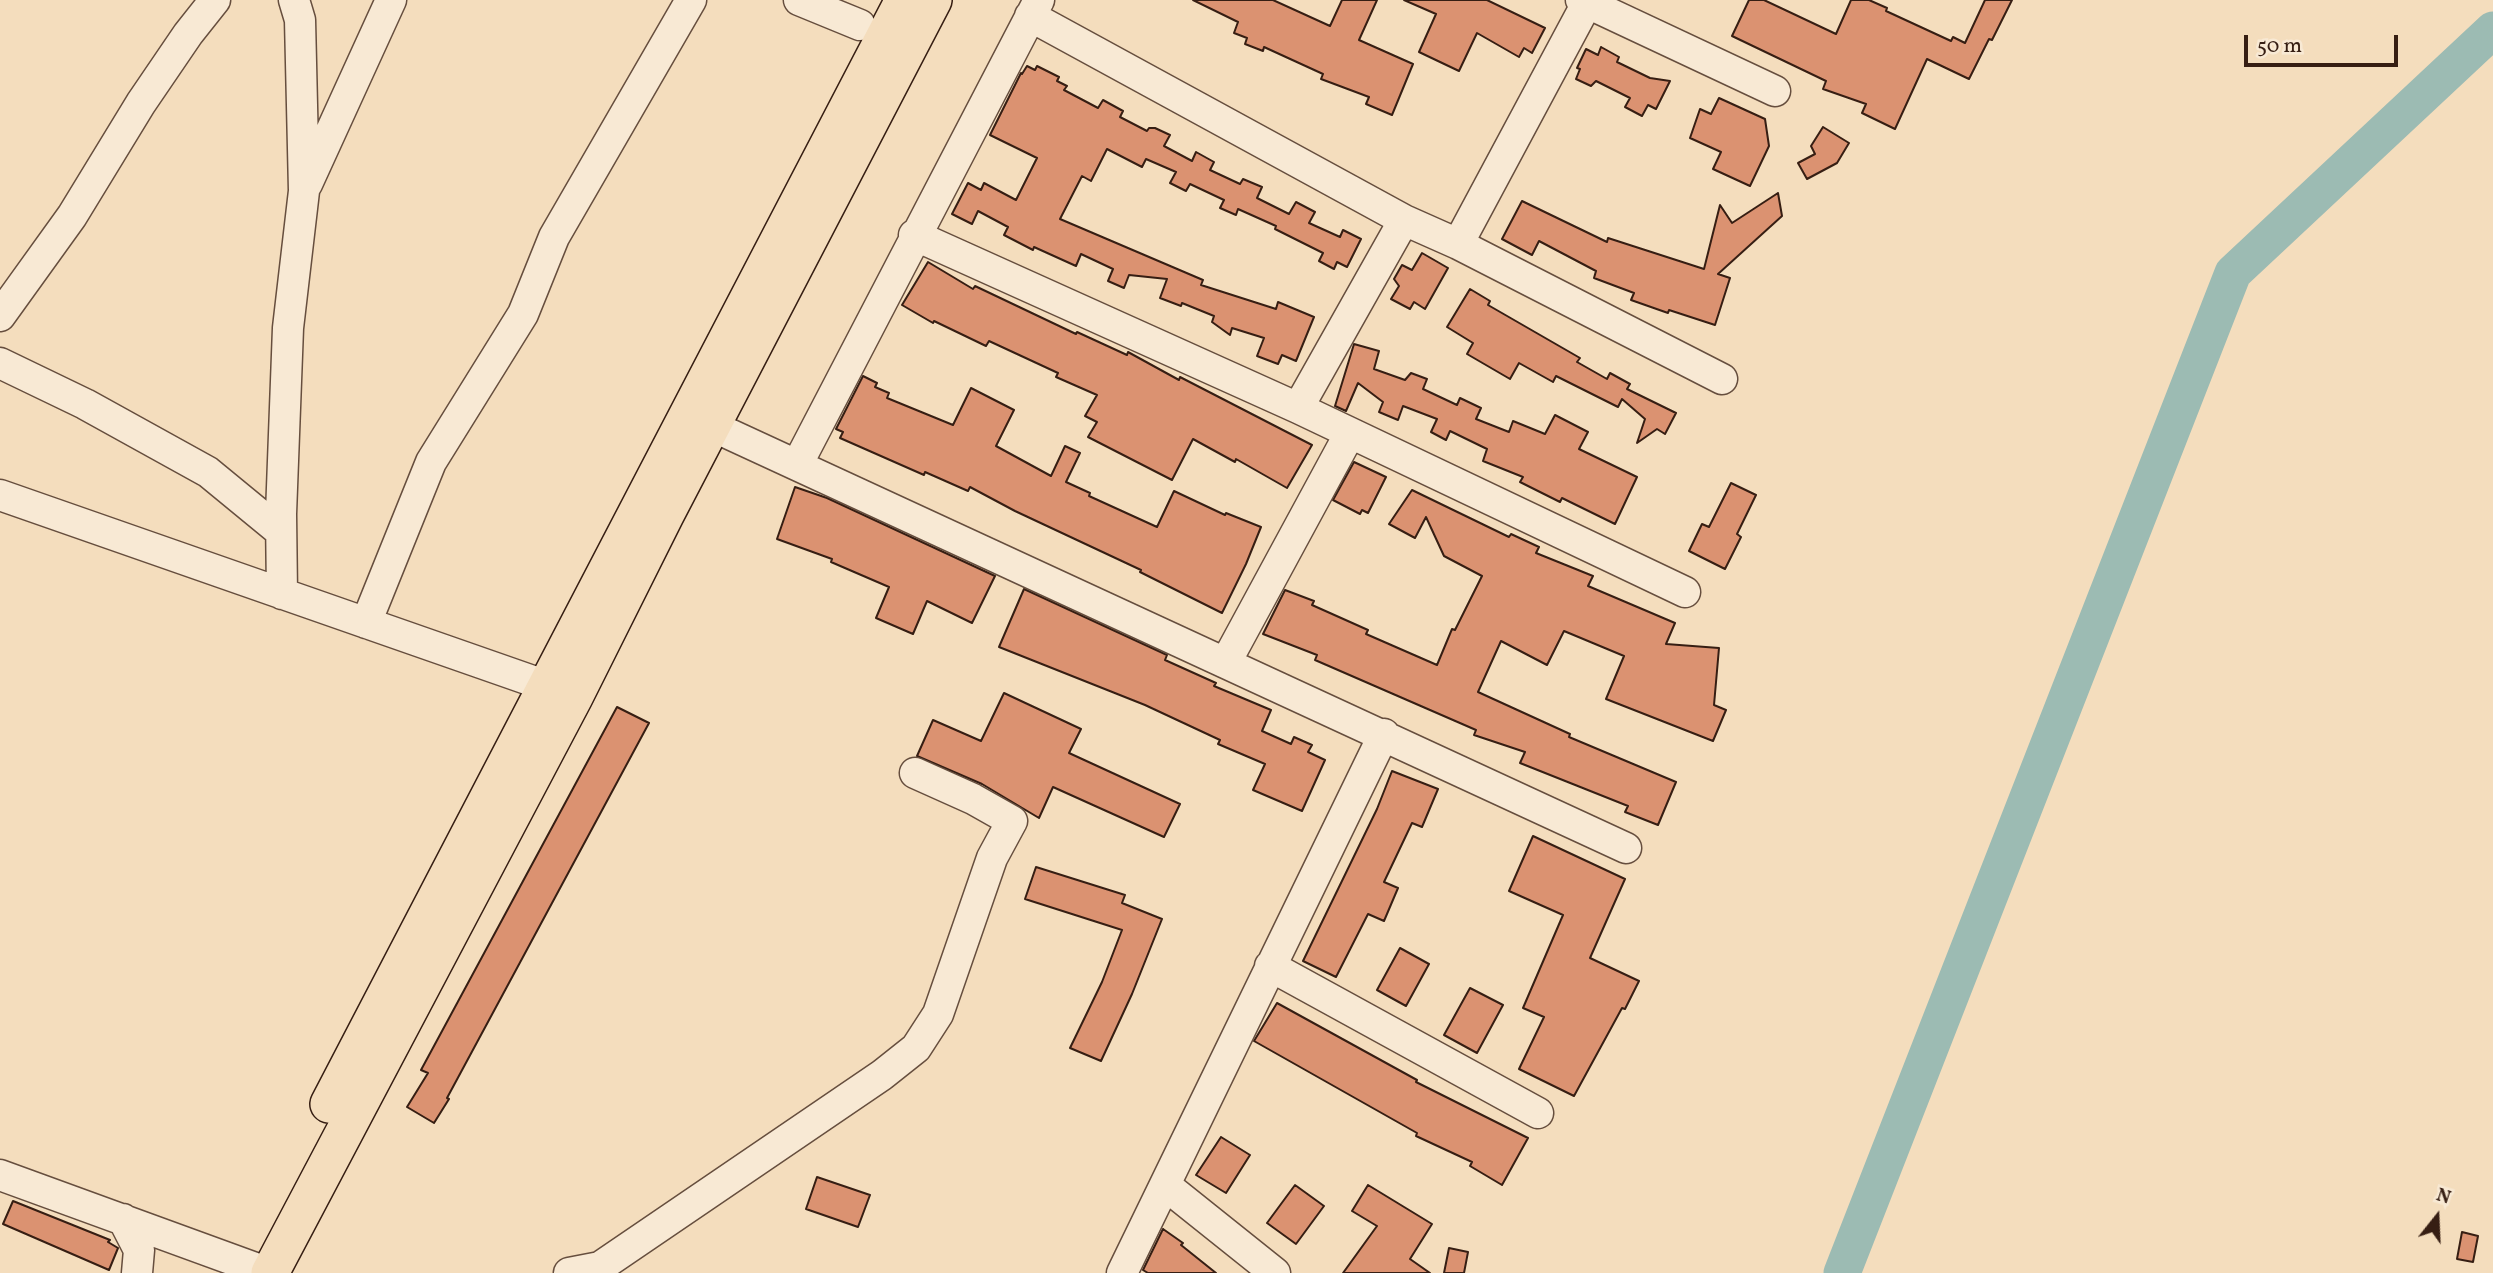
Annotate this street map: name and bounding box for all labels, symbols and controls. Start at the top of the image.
scale bar [2248,21,2402,65]
text: 50 m [2257,32,2302,61]
north arrow [2402,1182,2472,1252]
text: N [2433,1183,2454,1212]

